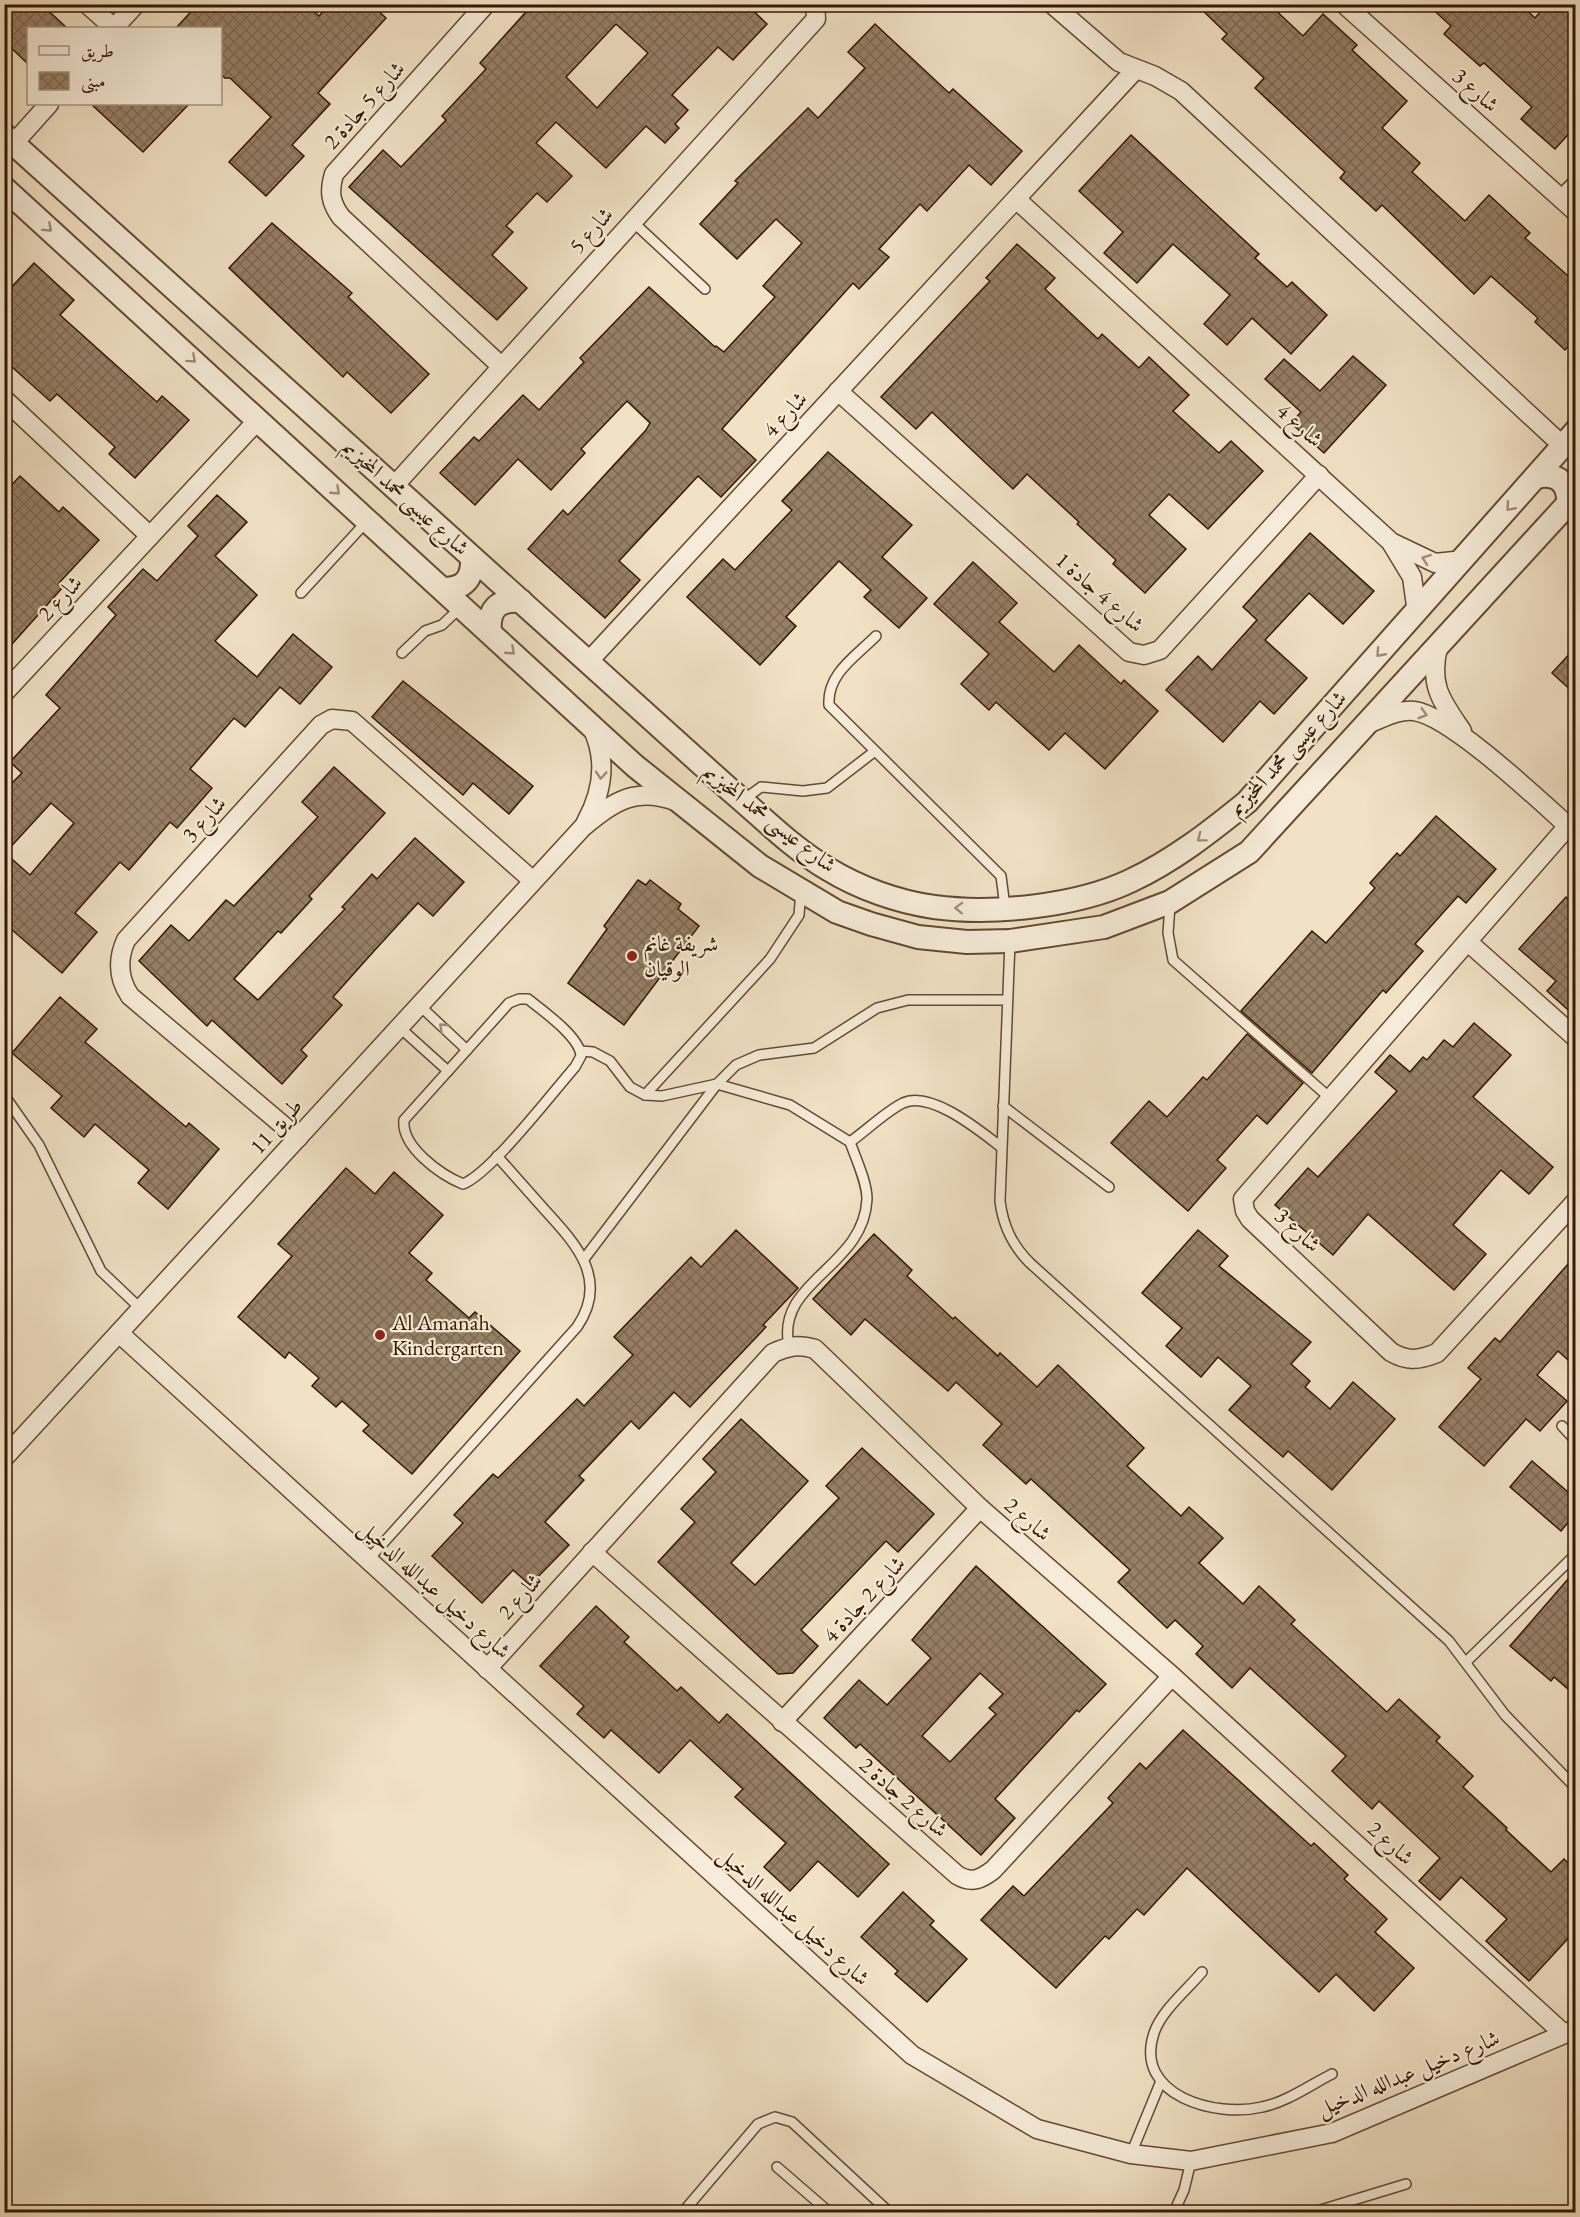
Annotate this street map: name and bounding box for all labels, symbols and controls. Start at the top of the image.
legend [27,27,222,105]
text: طريق [81,39,114,63]
street label: شارع 5 جادة 2 [317,55,414,158]
street label: شارع 3 [1444,61,1505,122]
text: مبنى [81,69,106,94]
street label: شارع 5 [562,201,623,262]
one-way arrow [41,221,51,232]
one-way arrow [185,352,196,363]
street label: شارع 4 [756,385,817,446]
street label: شارع 4 [1268,396,1329,457]
street label: شارع عيسى محمد المخيزيم [333,432,476,566]
one-way arrow [329,484,339,495]
one-way arrow [1506,500,1517,511]
street label: شارع 4 جادة 1 [1047,545,1151,642]
one-way arrow [1421,554,1432,567]
street label: شارع 2 [31,569,92,630]
one-way arrow [504,644,514,655]
one-way arrow [1376,646,1387,657]
street label: شارع عيسى محمد المخيزيم [1221,684,1356,825]
one-way arrow [1417,707,1428,719]
street label: شارع عيسى محمد المخيزيم [694,757,843,883]
one-way arrow [595,771,608,780]
street label: شارع 3 [175,790,236,851]
one-way arrow [1197,831,1208,842]
one-way arrow [955,901,964,914]
place label: شريفة غانم الوقيان [644,929,718,983]
marker: شريفة غانم الوقيان [625,949,639,963]
one-way arrow [439,1023,449,1034]
street label: طريق 11 [243,1092,309,1160]
street label: شارع 3 [1266,1201,1327,1262]
place label: Al Amanah Kindergarten [391,1308,504,1362]
marker: Al Amanah Kindergarten [373,1328,387,1342]
street label: شارع 2 [996,1491,1058,1550]
street label: شارع دخيل عبدالله الدخيل [350,1513,517,1668]
street label: شارع 2 جادة 4 [816,1549,915,1651]
street label: شارع 2 [491,1567,552,1628]
street label: شارع 2 جادة 2 [851,1750,955,1847]
street label: شارع 2 [1359,1814,1420,1875]
street label: شارع دخيل عبدالله الدخيل [709,1840,876,1995]
street label: شارع دخيل عبدالله الدخيل [1312,2023,1505,2127]

